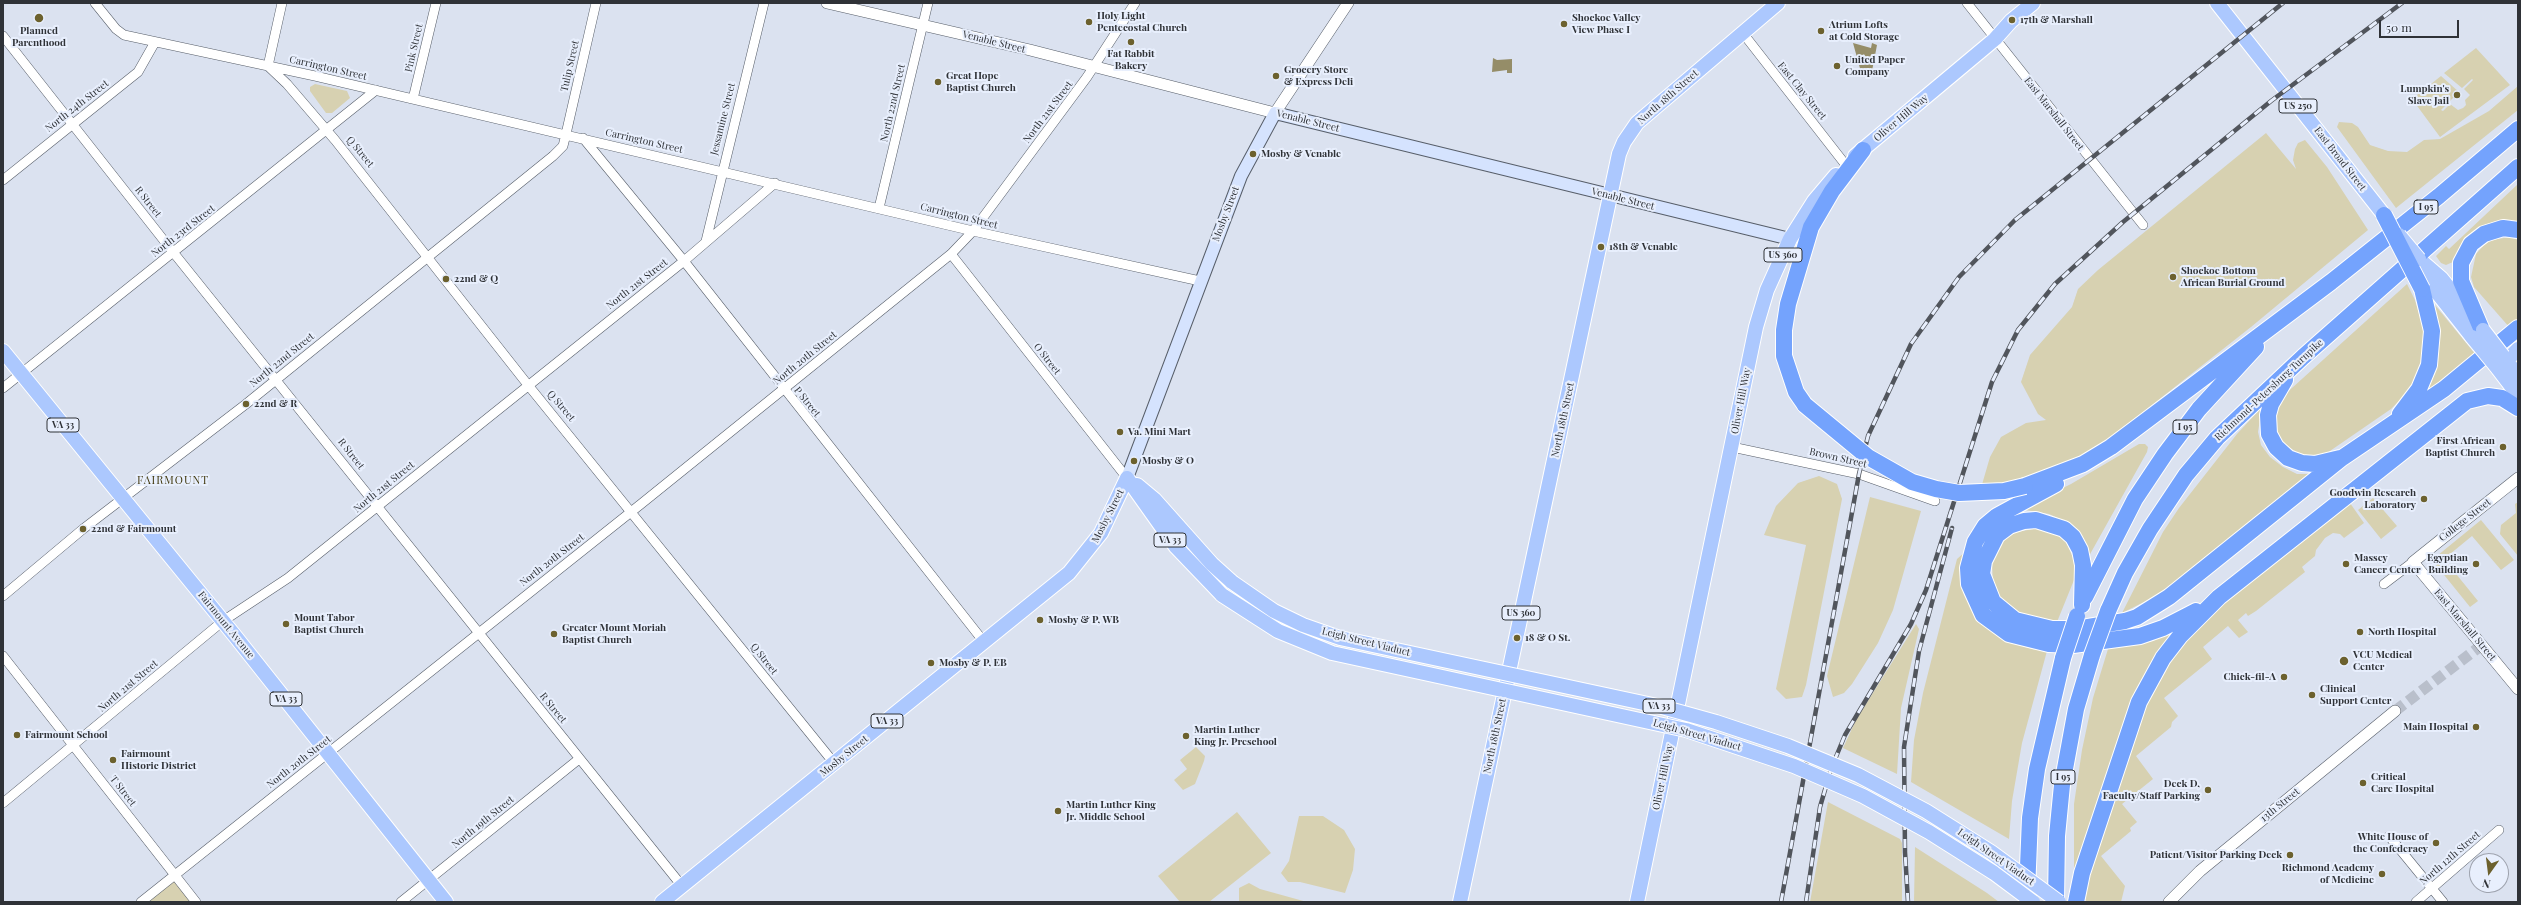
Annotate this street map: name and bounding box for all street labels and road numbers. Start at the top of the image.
street label: Pink Street [403,22,425,74]
street label: Venable Street [961,28,1027,56]
street label: Tulip Street [558,39,582,93]
street label: Carrington Street [288,53,368,83]
street label: East Clay Street [1775,60,1829,122]
street label: North 22nd Street [878,63,908,143]
street label: North 18th Street [1635,67,1701,127]
street label: East Marshall Street [2022,75,2086,153]
street label: North 24th Street [43,78,111,134]
street label: North 21st Street [1021,79,1075,145]
street label: Jessamine Street [708,82,738,156]
street label: Oliver Hill Way [1871,92,1931,144]
road number: US 250 [2279,99,2317,113]
street label: Venable Street [1275,107,1341,135]
street label: East Broad Street [2311,125,2369,193]
street label: Carrington Street [604,126,684,156]
street label: Q Street [344,134,376,170]
street label: R Street [132,184,164,220]
street label: Mosby Street [1210,185,1242,243]
street label: Venable Street [1590,185,1656,213]
road number: I 95 [2414,200,2438,214]
street label: Carrington Street [919,201,999,231]
street label: North 23rd Street [149,202,217,260]
road number: US 360 [1764,248,1802,262]
street label: North 21st Street [604,256,670,312]
street label: North 20th Street [771,329,839,387]
street label: North 22nd Street [247,330,317,390]
street label: Richmond-Petersburg Turnpike [2212,337,2326,443]
street label: O Street [1031,341,1063,377]
street label: Oliver Hill Way [1729,367,1753,435]
street label: North 18th Street [1549,381,1577,459]
street label: P Street [791,385,823,419]
street label: Q Street [545,388,577,424]
road number: VA 33 [47,418,79,432]
road number: I 95 [2173,420,2197,434]
street label: R Street [335,436,367,472]
street label: Brown Street [1808,446,1868,470]
street label: North 21st Street [351,459,417,515]
street label: Mosby Street [1089,487,1127,545]
street label: College Street [2437,496,2493,544]
street label: North 20th Street [517,531,587,589]
road number: VA 33 [1154,533,1186,547]
street label: East Marshall Street [2431,587,2499,663]
street label: Fairmount Avenue [195,589,257,661]
road number: US 360 [1502,606,1540,620]
street label: Leigh Street Viaduct [1320,625,1412,659]
street label: Q Street [748,641,780,677]
street label: North 21st Street [96,657,160,715]
street label: R Street [537,690,569,726]
road number: VA 33 [270,692,302,706]
street label: North 18th Street [1481,697,1509,775]
road number: VA 33 [1643,699,1675,713]
road number: VA 33 [871,714,903,728]
street label: Leigh Street Viaduct [1652,717,1742,753]
street label: North 20th Street [264,733,334,791]
street label: Mosby Street [818,733,870,779]
street label: Oliver Hill Way [1650,743,1676,811]
road number: I 95 [2051,770,2075,784]
street label: T Street [107,773,139,809]
street label: 13th Street [2258,786,2302,824]
street label: North 19th Street [450,793,516,851]
street label: Leigh Street Viaduct [1955,826,2037,888]
street label: North 12th Street [2417,829,2483,887]

